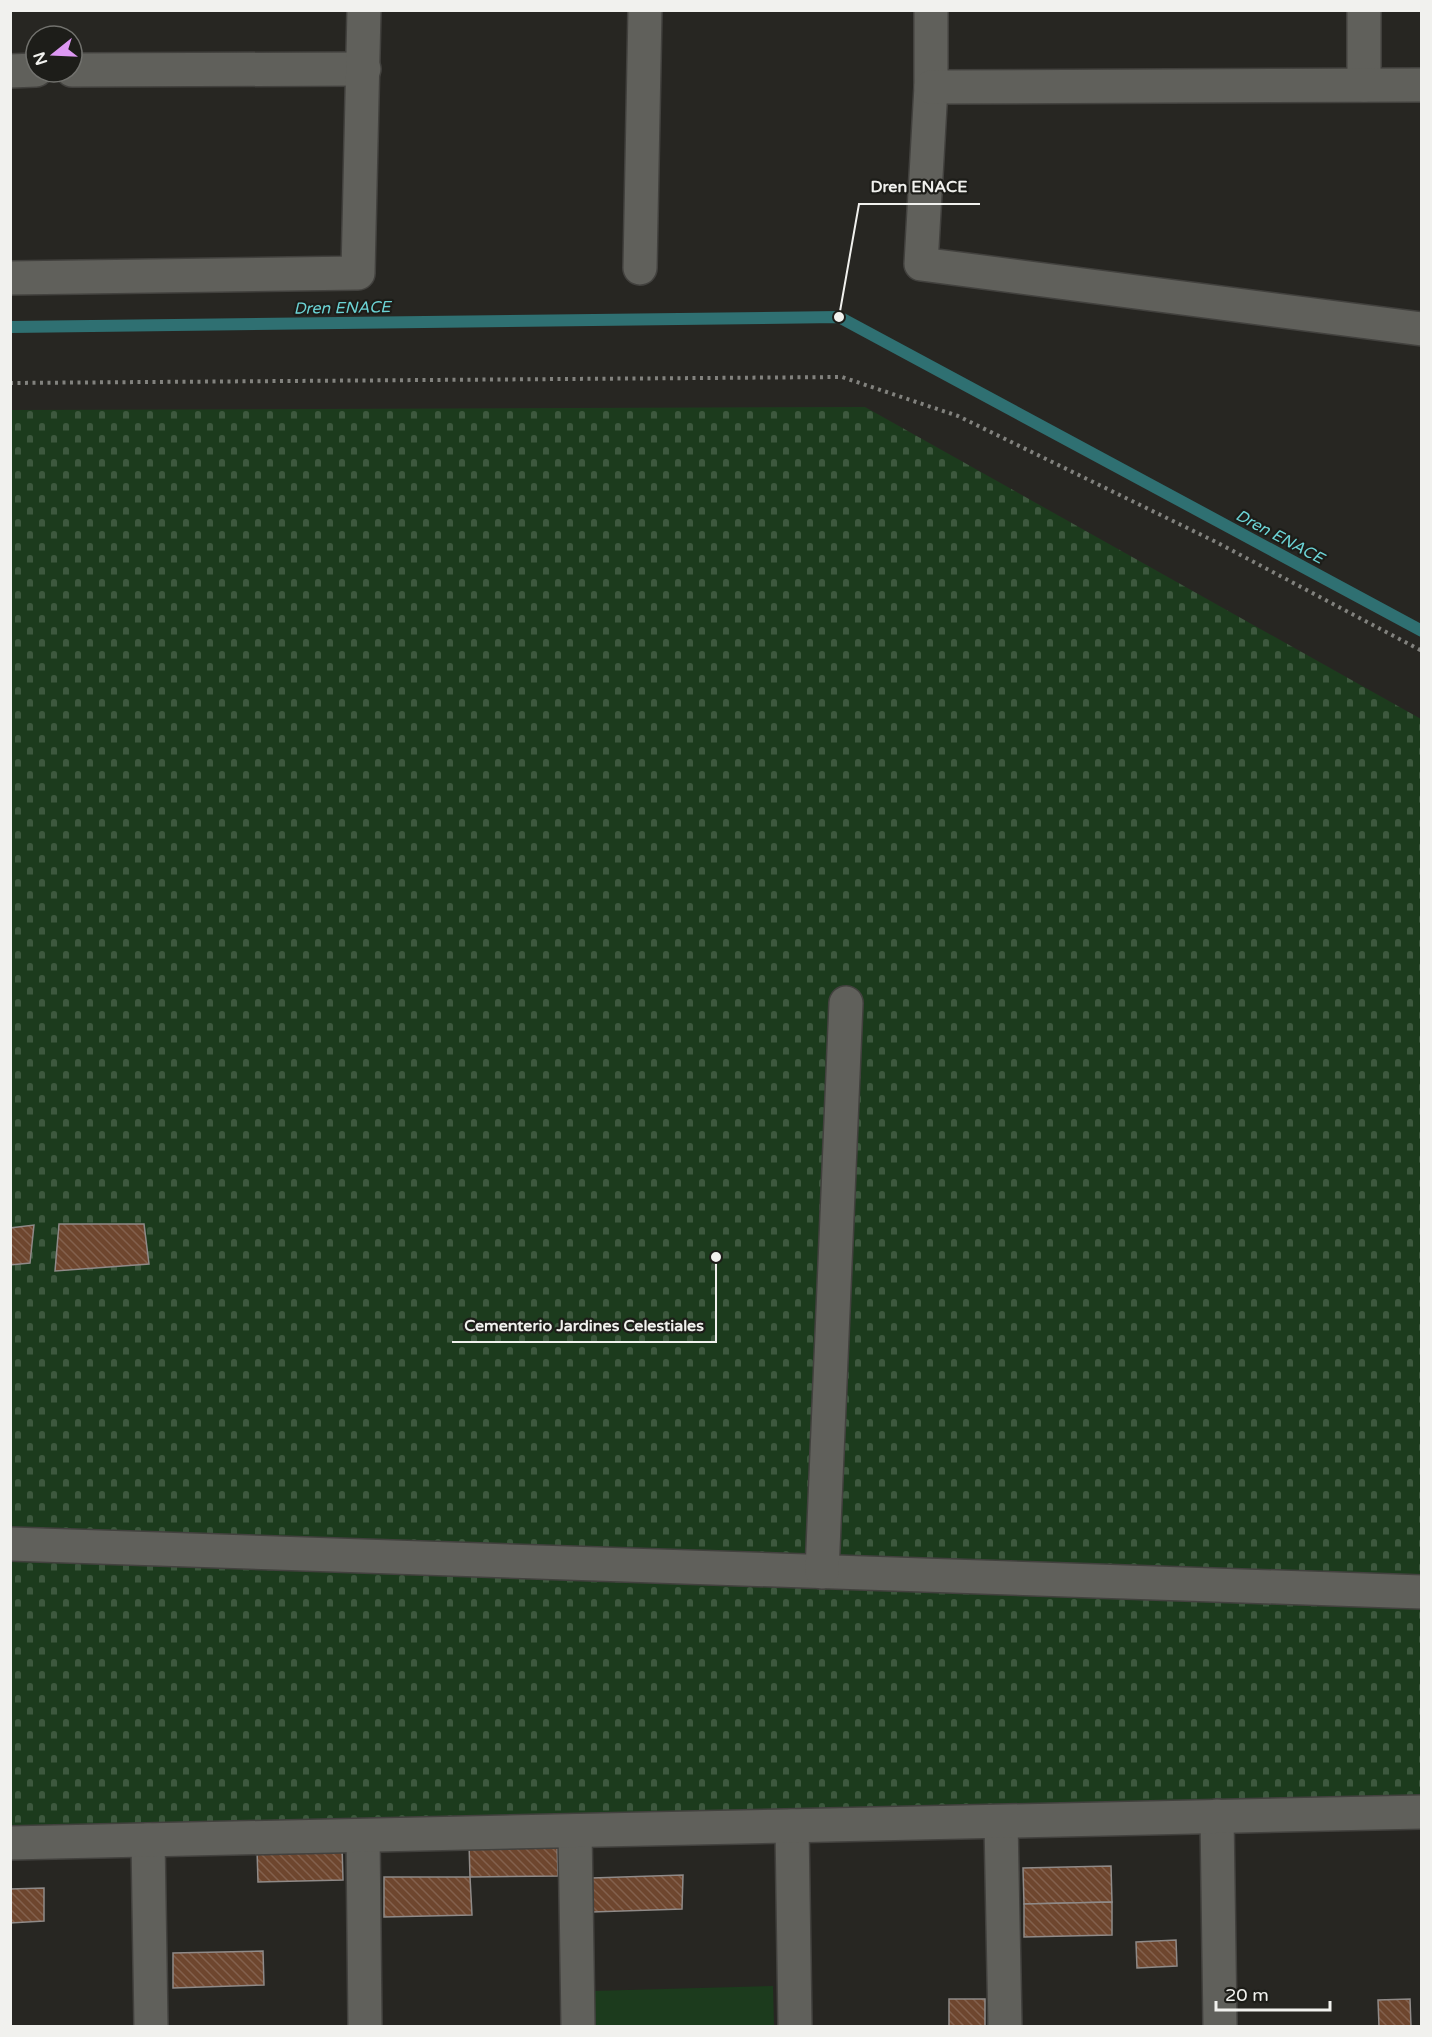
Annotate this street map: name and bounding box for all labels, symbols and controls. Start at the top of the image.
north arrow [24,24,84,84]
text: N [29,49,52,68]
callout: Dren ENACE [859,170,980,204]
text: Dren ENACE [871,177,967,197]
water label: Dren ENACE [293,297,393,319]
water label: Dren ENACE [1232,505,1329,570]
callout: Cementerio Jardines Celestiales [452,1308,716,1342]
text: Cementerio Jardines Celestiales [464,1316,704,1336]
scale bar [1216,1974,1330,2012]
text: 20 m [1225,1984,1269,2006]

